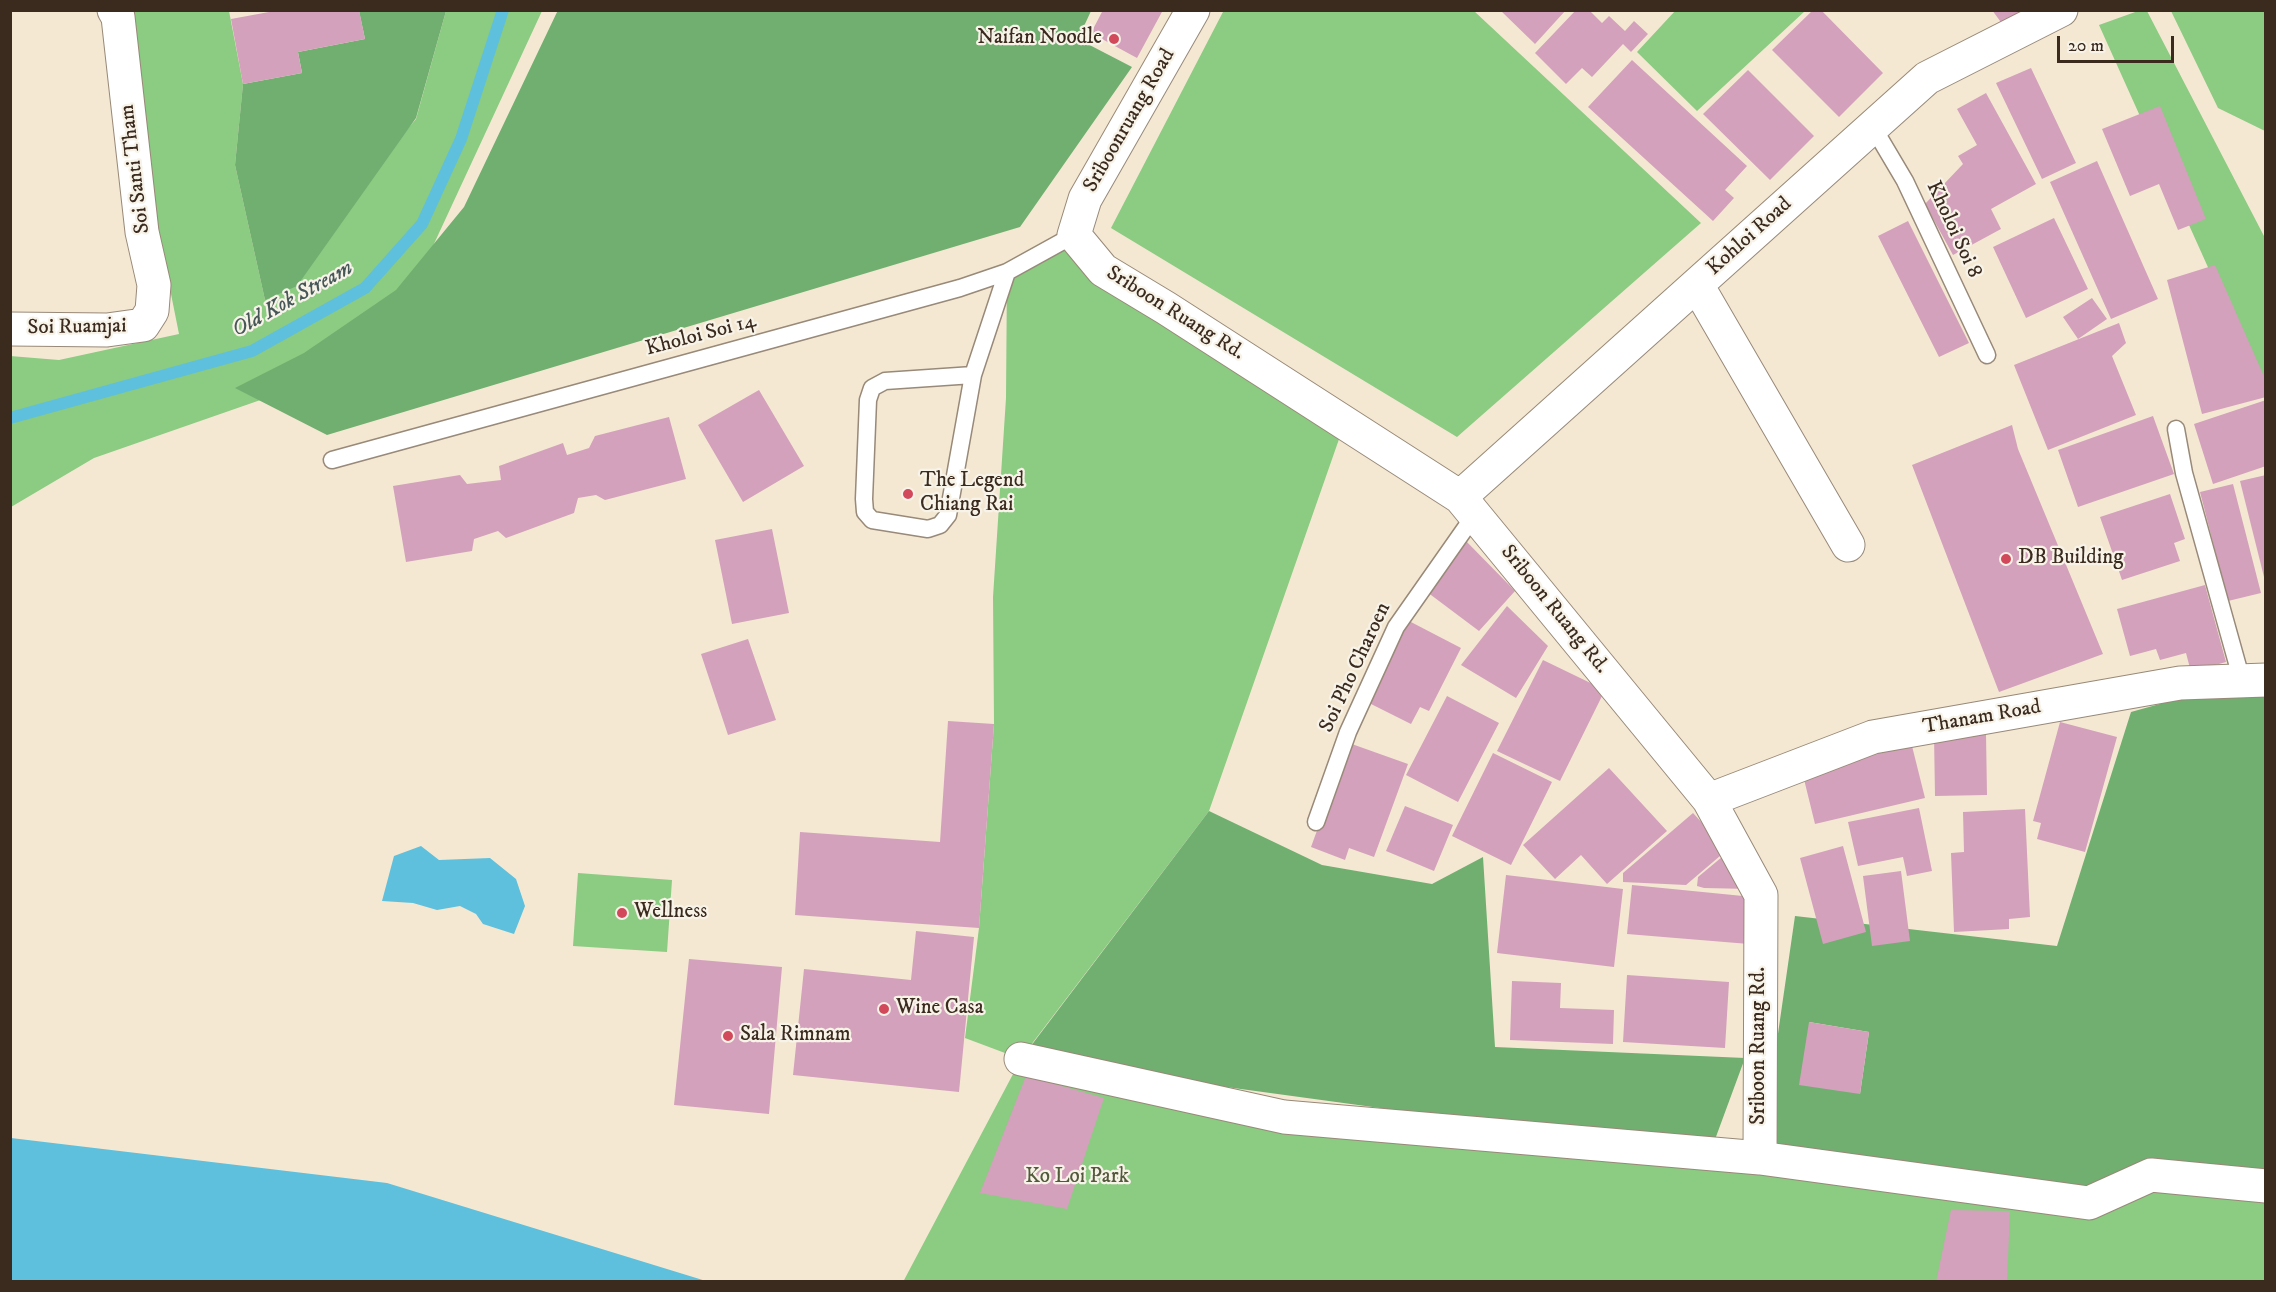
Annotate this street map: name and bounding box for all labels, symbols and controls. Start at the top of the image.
scale bar [2060,24,2177,62]
place label: Naifan Noodle [977,26,1102,52]
marker: Naifan Noodle [1107,32,1121,46]
text: 20 m [2068,35,2104,57]
street label: Sriboonruang Road [1079,45,1181,197]
street label: Soi Santi Tham [116,103,156,235]
street label: Kholoi Soi 8 [1920,178,1986,282]
street label: Kohloi Road [1702,192,1798,282]
water label: Old Kok Stream [228,256,358,344]
street label: Sriboon Ruang Rd. [1101,261,1249,367]
street label: Kholoi Soi 14 [643,309,759,363]
street label: Soi Ruamjai [27,315,127,341]
place label: The Legend Chiang Rai [920,469,1024,519]
marker: The Legend Chiang Rai [901,487,915,501]
street label: Sriboon Ruang Rd. [1494,541,1614,679]
place label: DB Building [2018,546,2123,572]
marker: DB Building [1999,552,2013,566]
street label: Soi Pho Charoen [1315,599,1397,737]
street label: Thanam Road [1921,695,2043,741]
place label: Wellness [634,900,707,926]
marker: Wellness [615,906,629,920]
street label: Sriboon Ruang Rd. [1747,967,1773,1125]
place label: Wine Casa [896,996,984,1022]
marker: Wine Casa [877,1002,891,1016]
place label: Sala Rimnam [740,1023,850,1049]
marker: Sala Rimnam [721,1029,735,1043]
park label: Ko Loi Park [1025,1165,1129,1191]

